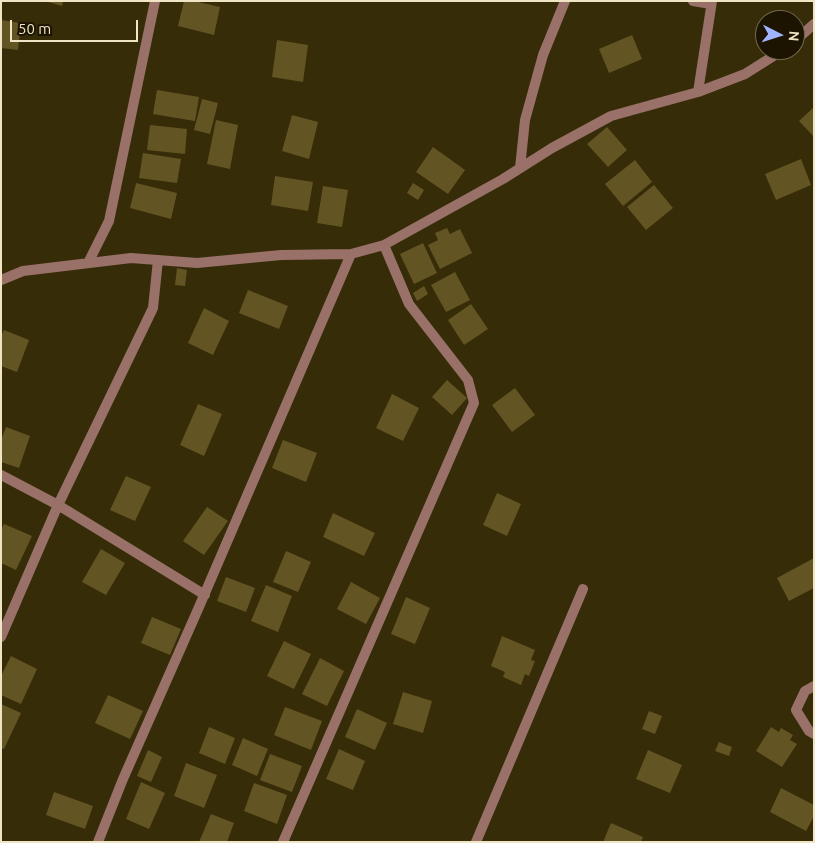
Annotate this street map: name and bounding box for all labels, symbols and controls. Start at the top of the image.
scale bar [12,10,140,42]
north arrow [755,10,805,60]
text: 50 m [18,20,51,37]
text: N [786,30,802,42]

